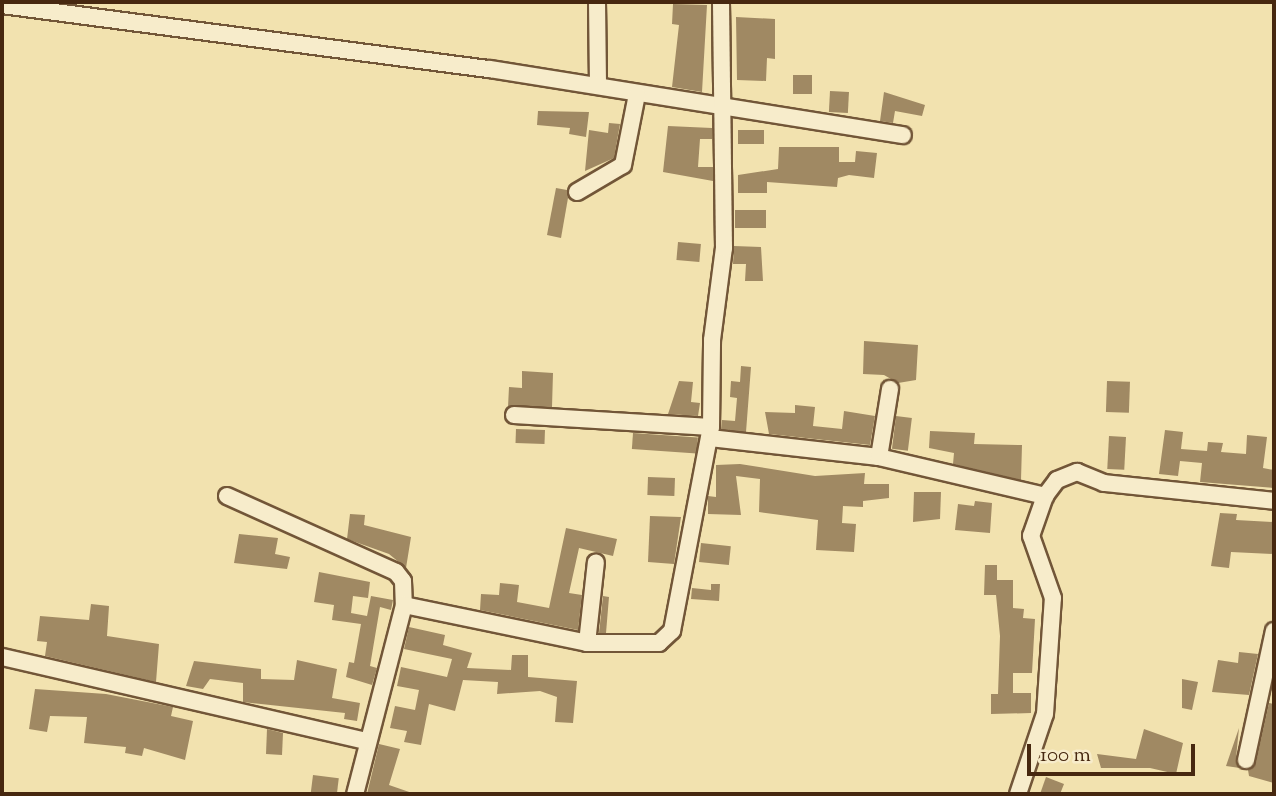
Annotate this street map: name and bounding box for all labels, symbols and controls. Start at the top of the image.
scale bar [1031,730,1199,774]
text: 100 m [1040,741,1091,771]

